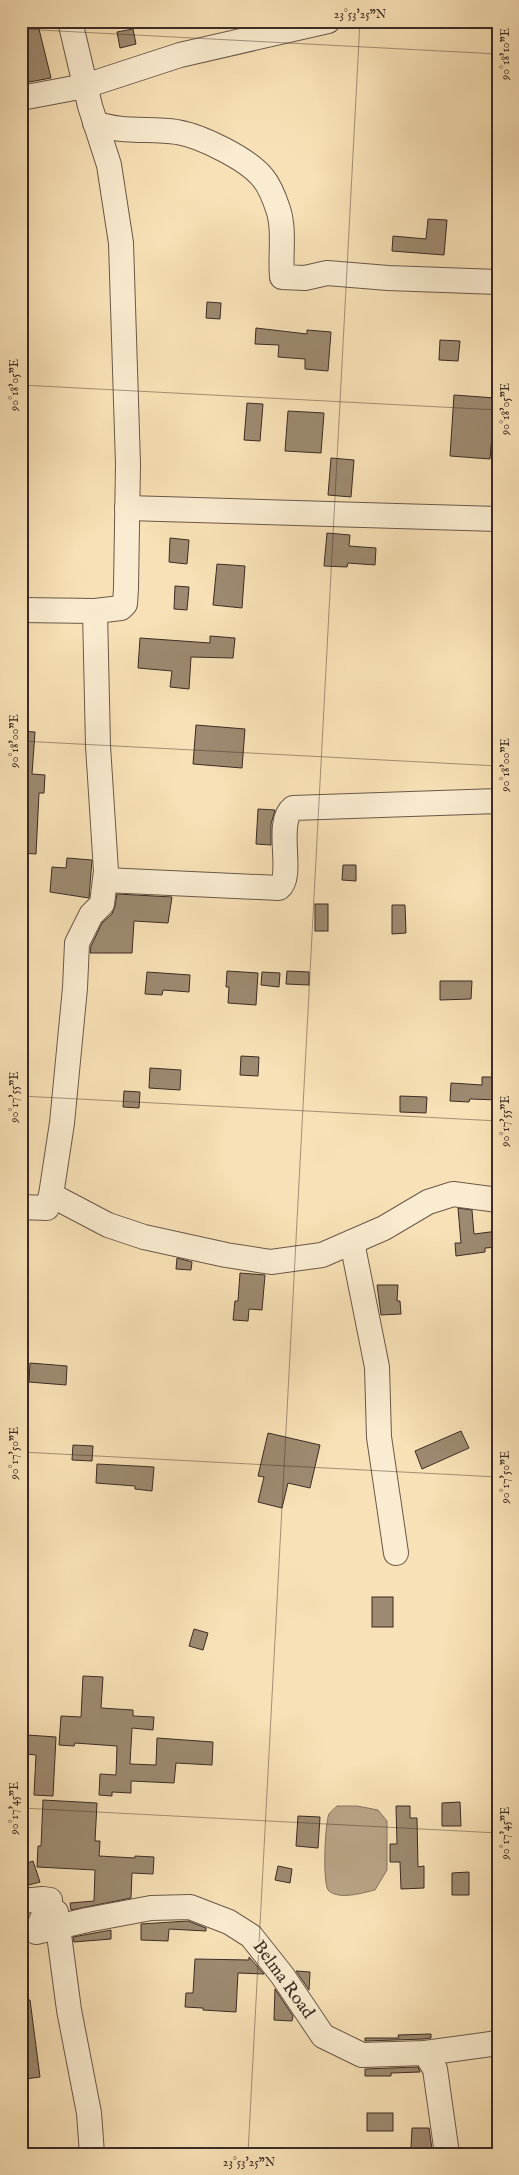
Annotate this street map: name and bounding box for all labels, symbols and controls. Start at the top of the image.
text: 23°53'25"N [334,7,387,22]
text: 90°18'10"E [498,28,513,81]
text: 90°18'05"E [7,359,22,412]
text: 90°18'05"E [498,383,513,436]
text: 90°18'00"E [7,714,22,769]
text: 90°18'00"E [498,738,513,793]
text: 90°17'55"E [7,1071,22,1124]
text: 90°17'55"E [498,1095,513,1148]
text: 90°17'50"E [7,1427,22,1480]
text: 90°17'50"E [498,1451,513,1504]
text: 90°17'45"E [7,1782,22,1835]
text: 90°17'45"E [498,1807,513,1860]
street label: Belma Road [247,1936,319,2024]
text: 23°53'25"N [223,2155,276,2170]

